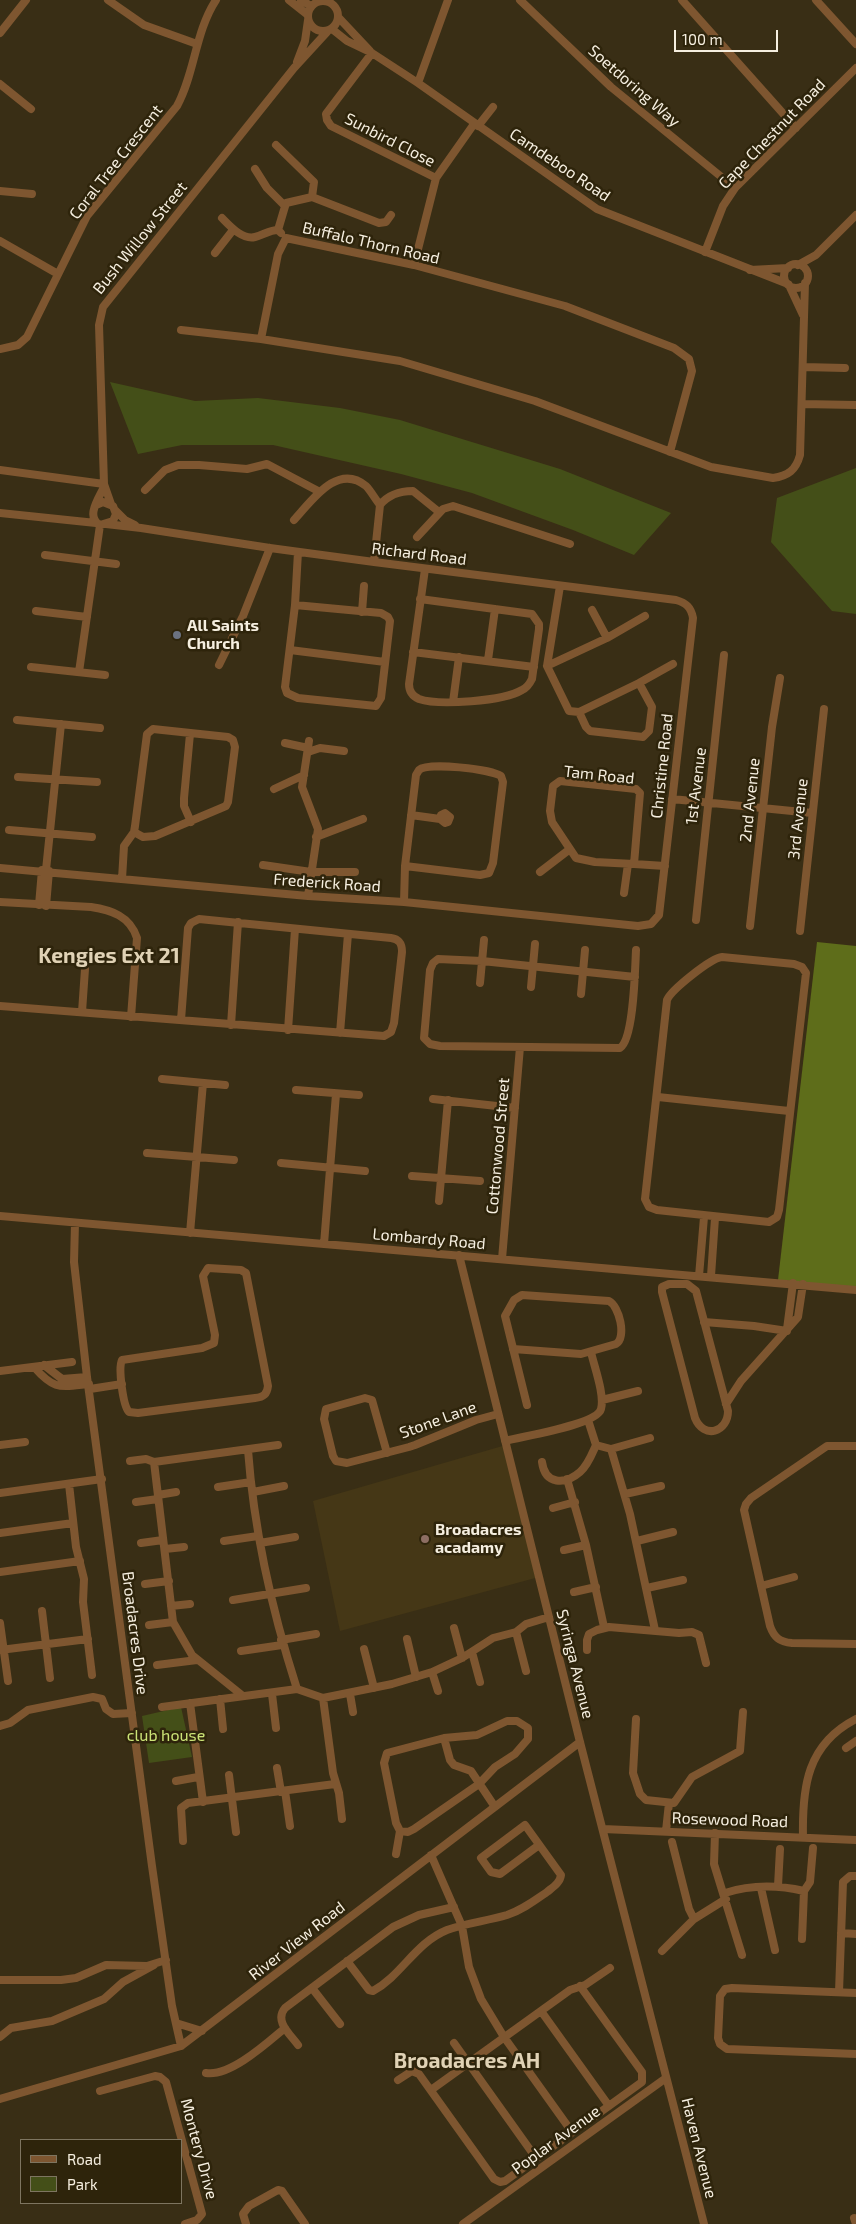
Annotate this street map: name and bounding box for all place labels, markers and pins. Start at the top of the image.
place label: All Saints Church [187,616,259,654]
marker: All Saints Church [171,629,183,641]
place label: Broadacres acadamy [435,1520,522,1558]
marker: Broadacres acadamy [419,1533,431,1545]

